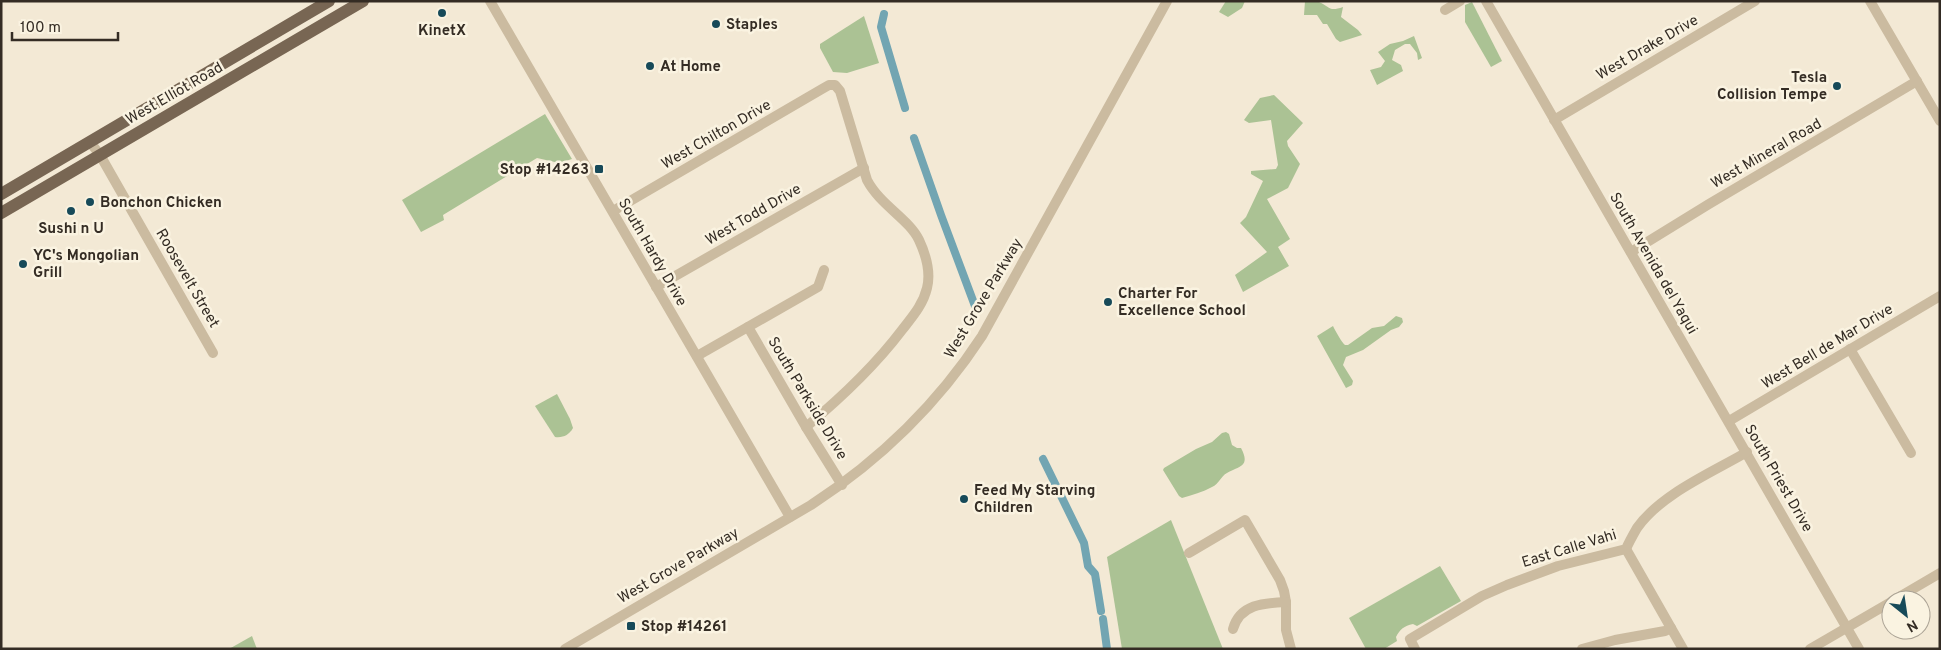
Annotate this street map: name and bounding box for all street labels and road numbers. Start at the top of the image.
street label: West Drake Drive [1593,11,1702,85]
street label: West Elliot Road [123,59,227,130]
street label: West Chilton Drive [659,96,775,174]
street label: West Mineral Road [1708,115,1825,194]
street label: West Todd Drive [702,180,805,250]
street label: South Avenida del Yaqui [1604,190,1701,338]
street label: South Hardy Drive [613,195,690,310]
street label: Roosevelt Street [151,226,223,332]
street label: West Grove Parkway [941,235,1028,362]
street label: West Bell de Mar Drive [1758,300,1897,394]
street label: South Parkside Drive [763,334,851,464]
street label: South Priest Drive [1739,421,1816,536]
street label: West Grove Parkway [615,524,743,609]
street label: East Calle Vahi [1520,526,1619,573]

